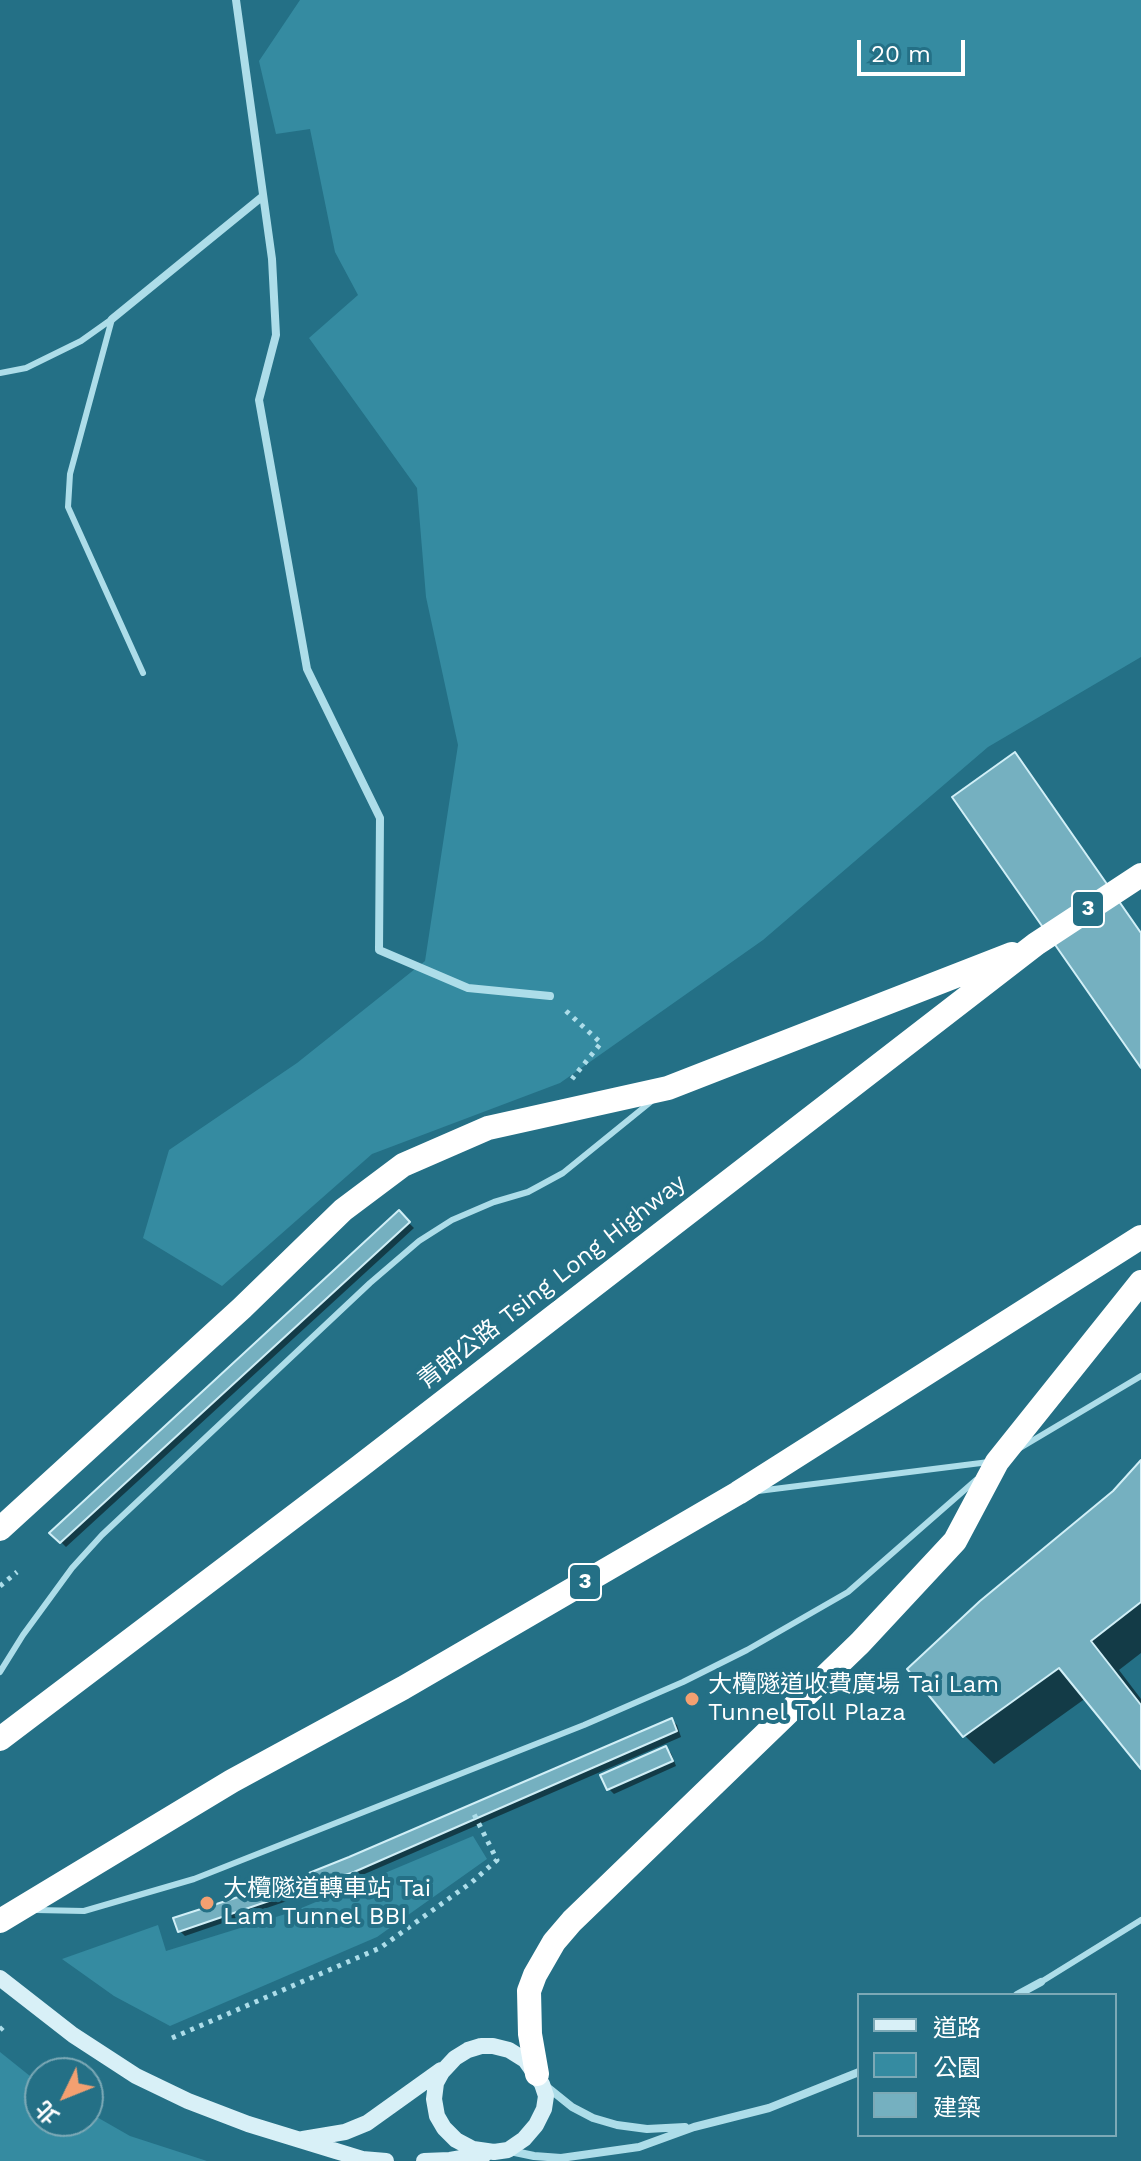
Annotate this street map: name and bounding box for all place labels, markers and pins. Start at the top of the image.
place label: 大欖隧道收費廣場 Tai Lam Tunnel Toll Plaza [708,1671,999,1727]
marker: 大欖隧道收費廣場 Tai Lam Tunnel Toll Plaza [683,1690,701,1708]
place label: 大欖隧道轉車站 Tai Lam Tunnel BBI [223,1875,431,1931]
marker: 大欖隧道轉車站 Tai Lam Tunnel BBI [198,1894,216,1912]

